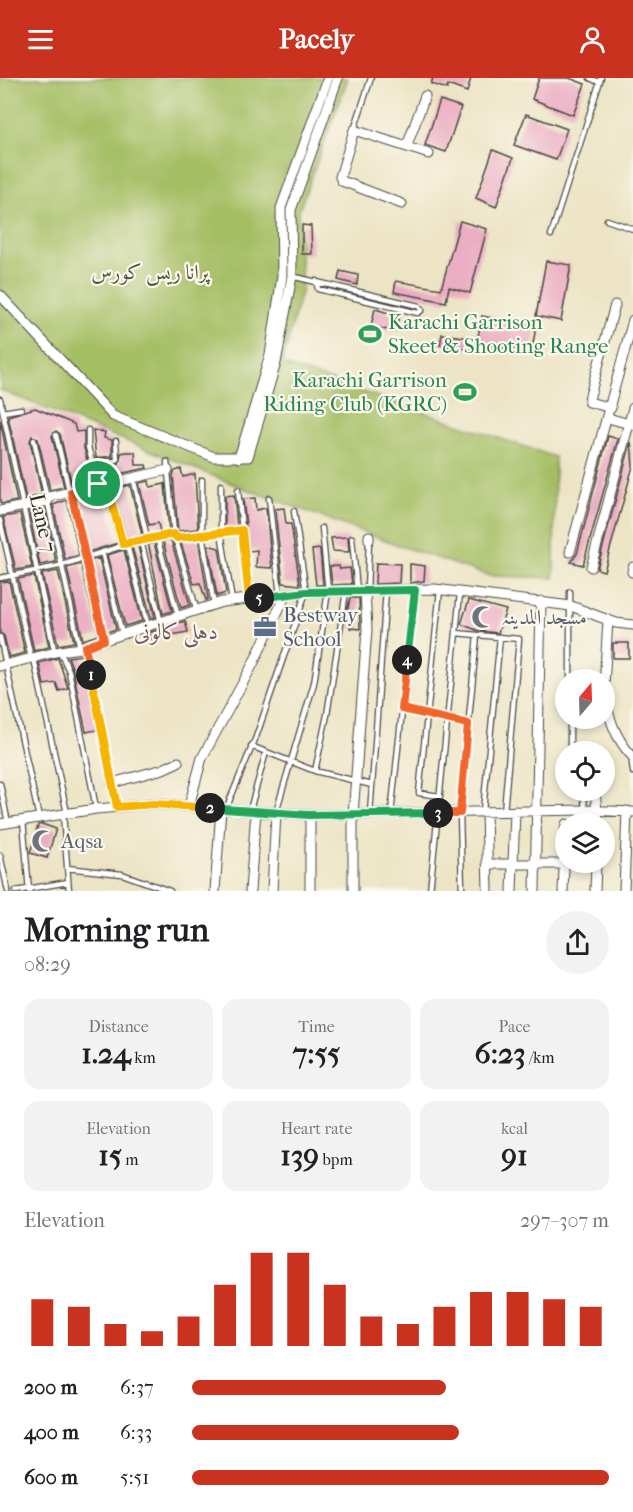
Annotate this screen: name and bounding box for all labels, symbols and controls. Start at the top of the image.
icon: menu [24,23,57,56]
text: Pacely [279,23,354,55]
icon: person [576,23,609,56]
park label: پرانا ریس کورس [91,260,211,286]
place label: Karachi Garrison Skeet & Shooting Range [388,310,608,358]
sports icon: Karachi Garrison Skeet & Shooting Range [357,321,383,347]
place label: Karachi Garrison Riding Club (KGRC) [263,368,447,416]
sports icon: Karachi Garrison Riding Club (KGRC) [452,379,478,405]
pin [72,458,123,509]
icon: arrive [81,467,114,500]
street label: Lane 7 [25,491,61,555]
pin: 5 [244,583,274,613]
text: 5 [256,588,262,607]
place label: Bestway School [283,603,359,651]
mosque icon: مسجد المدینہ [470,604,496,630]
place label: مسجد المدینہ [501,605,587,630]
office icon: Bestway School [252,614,278,640]
district label: دہلی کالونی [134,619,218,648]
pin: 4 [392,645,422,675]
text: 4 [402,650,412,669]
pin: 1 [76,660,106,690]
text: 1 [88,665,94,684]
north arrow [555,669,615,729]
map controls [555,669,615,873]
button: locate [555,741,615,801]
pin: 2 [195,793,225,823]
text: 2 [206,798,214,817]
pin: 3 [423,798,453,828]
text: 3 [435,803,441,822]
button: layers [555,813,615,873]
mosque icon: Aqsa [30,828,56,854]
place label: Aqsa [60,829,103,853]
text: Morning run [24,911,209,950]
button: share [546,911,609,974]
text: 08:29 [24,953,71,976]
text: Distance [88,1017,149,1036]
text: Time [298,1017,335,1036]
text: Pace [499,1017,530,1036]
text: 1.24 [81,1036,131,1071]
text: 7:55 [293,1036,340,1071]
text: 6:23 [474,1036,526,1071]
text: km [131,1048,156,1067]
text: /km [526,1048,555,1067]
text: Elevation [86,1119,151,1138]
text: Heart rate [281,1119,352,1138]
text: kcal [501,1119,528,1138]
text: 15 [98,1138,122,1173]
text: 139 [280,1138,319,1173]
text: 91 [501,1138,528,1173]
text: m [122,1150,139,1169]
text: bpm [319,1150,353,1169]
text: Elevation [24,1209,105,1232]
text: 297–307 m [520,1209,609,1232]
text: 200 m [24,1376,77,1399]
text: 6:37 [120,1376,154,1399]
text: 400 m [24,1421,79,1444]
text: 6:33 [120,1421,152,1444]
text: 600 m [24,1466,78,1489]
text: 5:51 [120,1466,149,1489]

